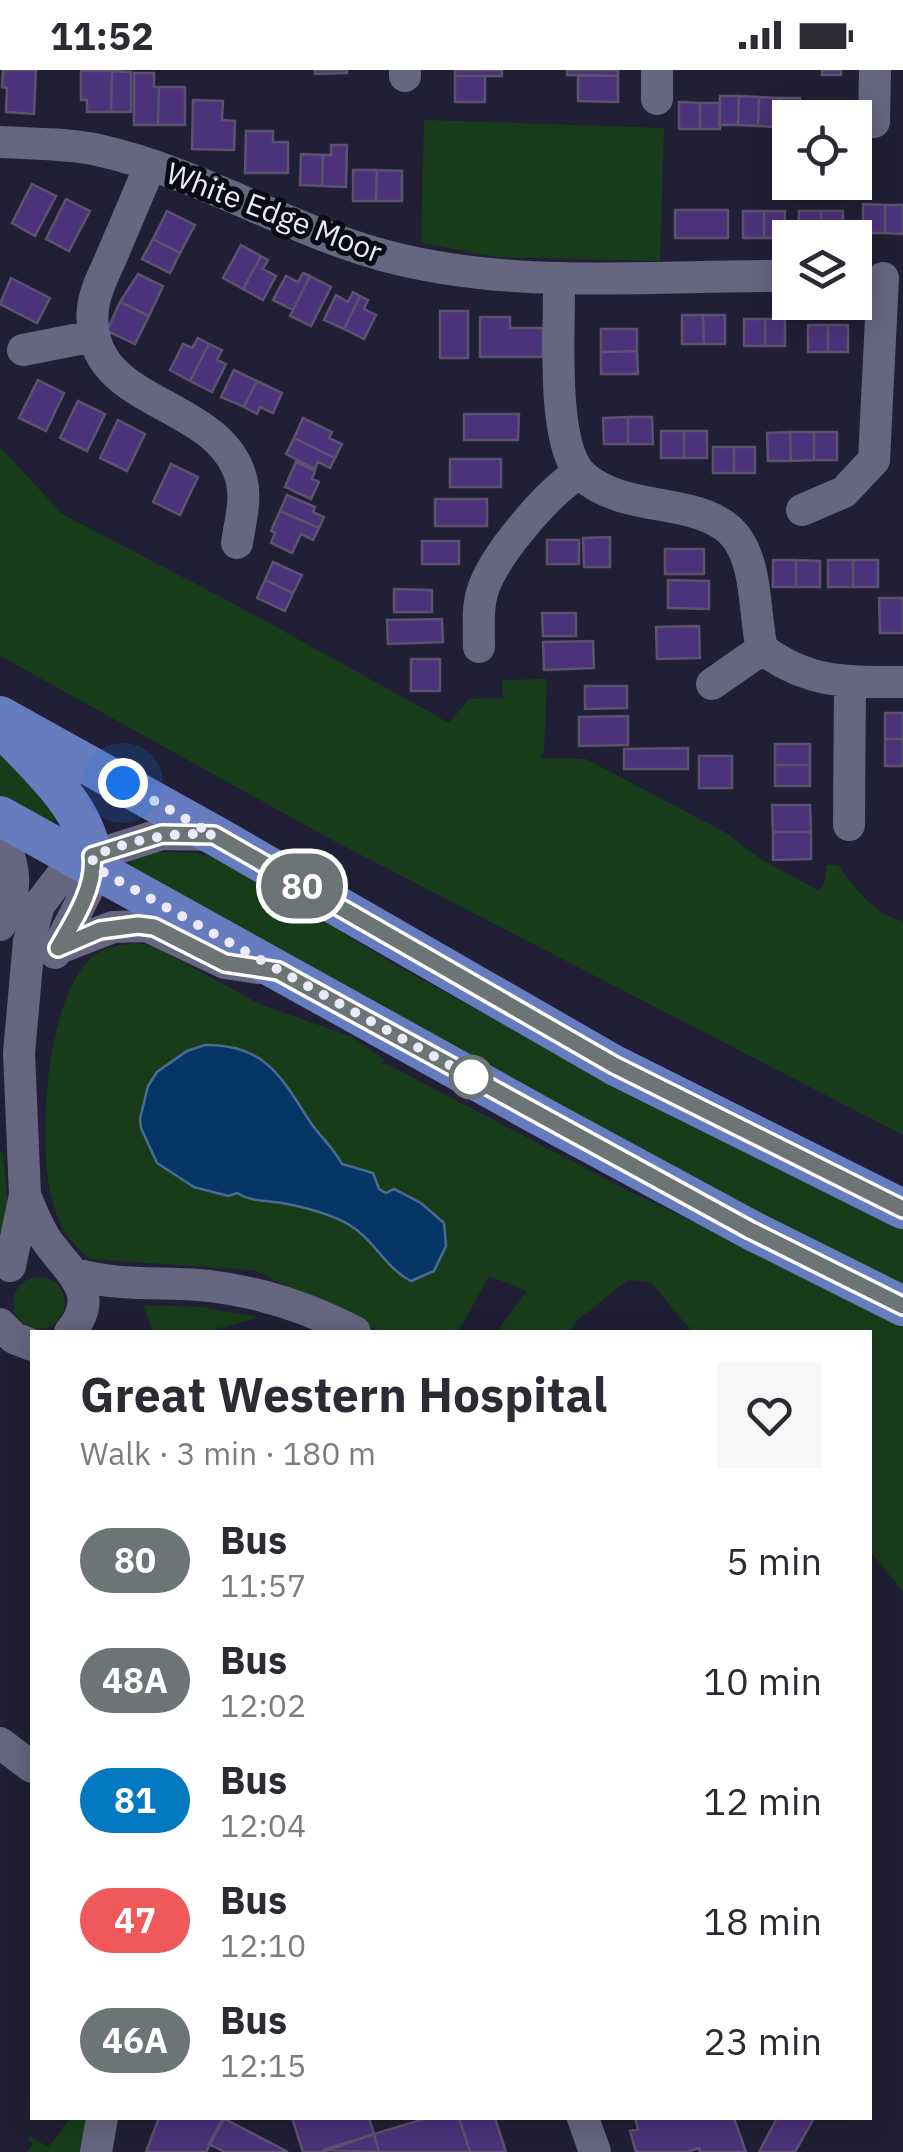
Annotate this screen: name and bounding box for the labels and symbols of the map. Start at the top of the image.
street label: White Edge Moor [161,153,388,271]
your location [98,758,148,808]
line badge: 80 [257,854,347,918]
unlabelled marker [450,1056,492,1098]

